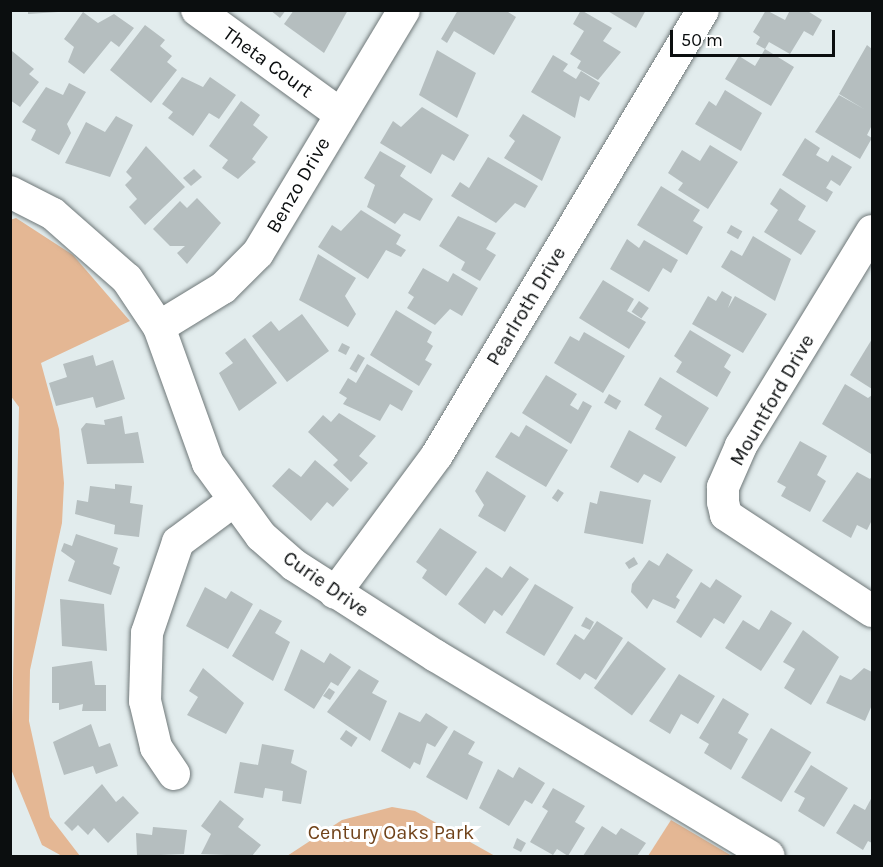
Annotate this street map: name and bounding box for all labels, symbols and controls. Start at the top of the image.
scale bar [673,18,838,56]
street label: Theta Court [218,21,318,103]
text: 50 m [681,29,723,51]
street label: Benzo Drive [261,133,335,237]
street label: Pearlroth Drive [481,242,571,370]
street label: Mountford Drive [725,330,819,470]
street label: Curie Drive [278,546,374,622]
park label: Century Oaks Park [308,820,474,844]

